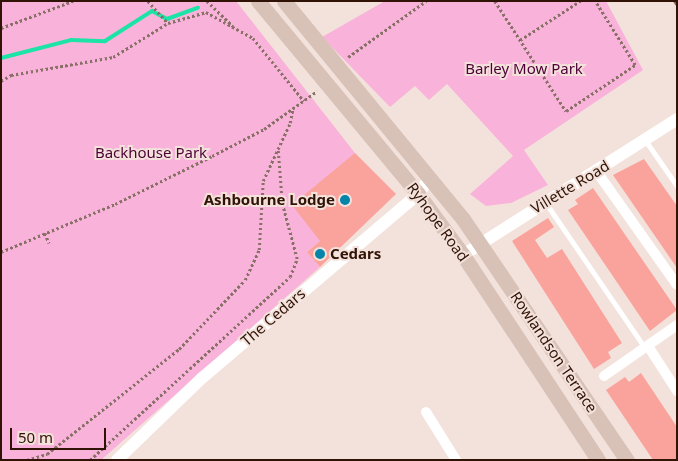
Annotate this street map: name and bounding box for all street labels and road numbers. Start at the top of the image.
street label: Villette Road [528,157,612,217]
street label: Ryhope Road [403,179,473,265]
street label: The Cedars [237,284,309,350]
street label: Rowlandson Terrace [507,288,601,416]

